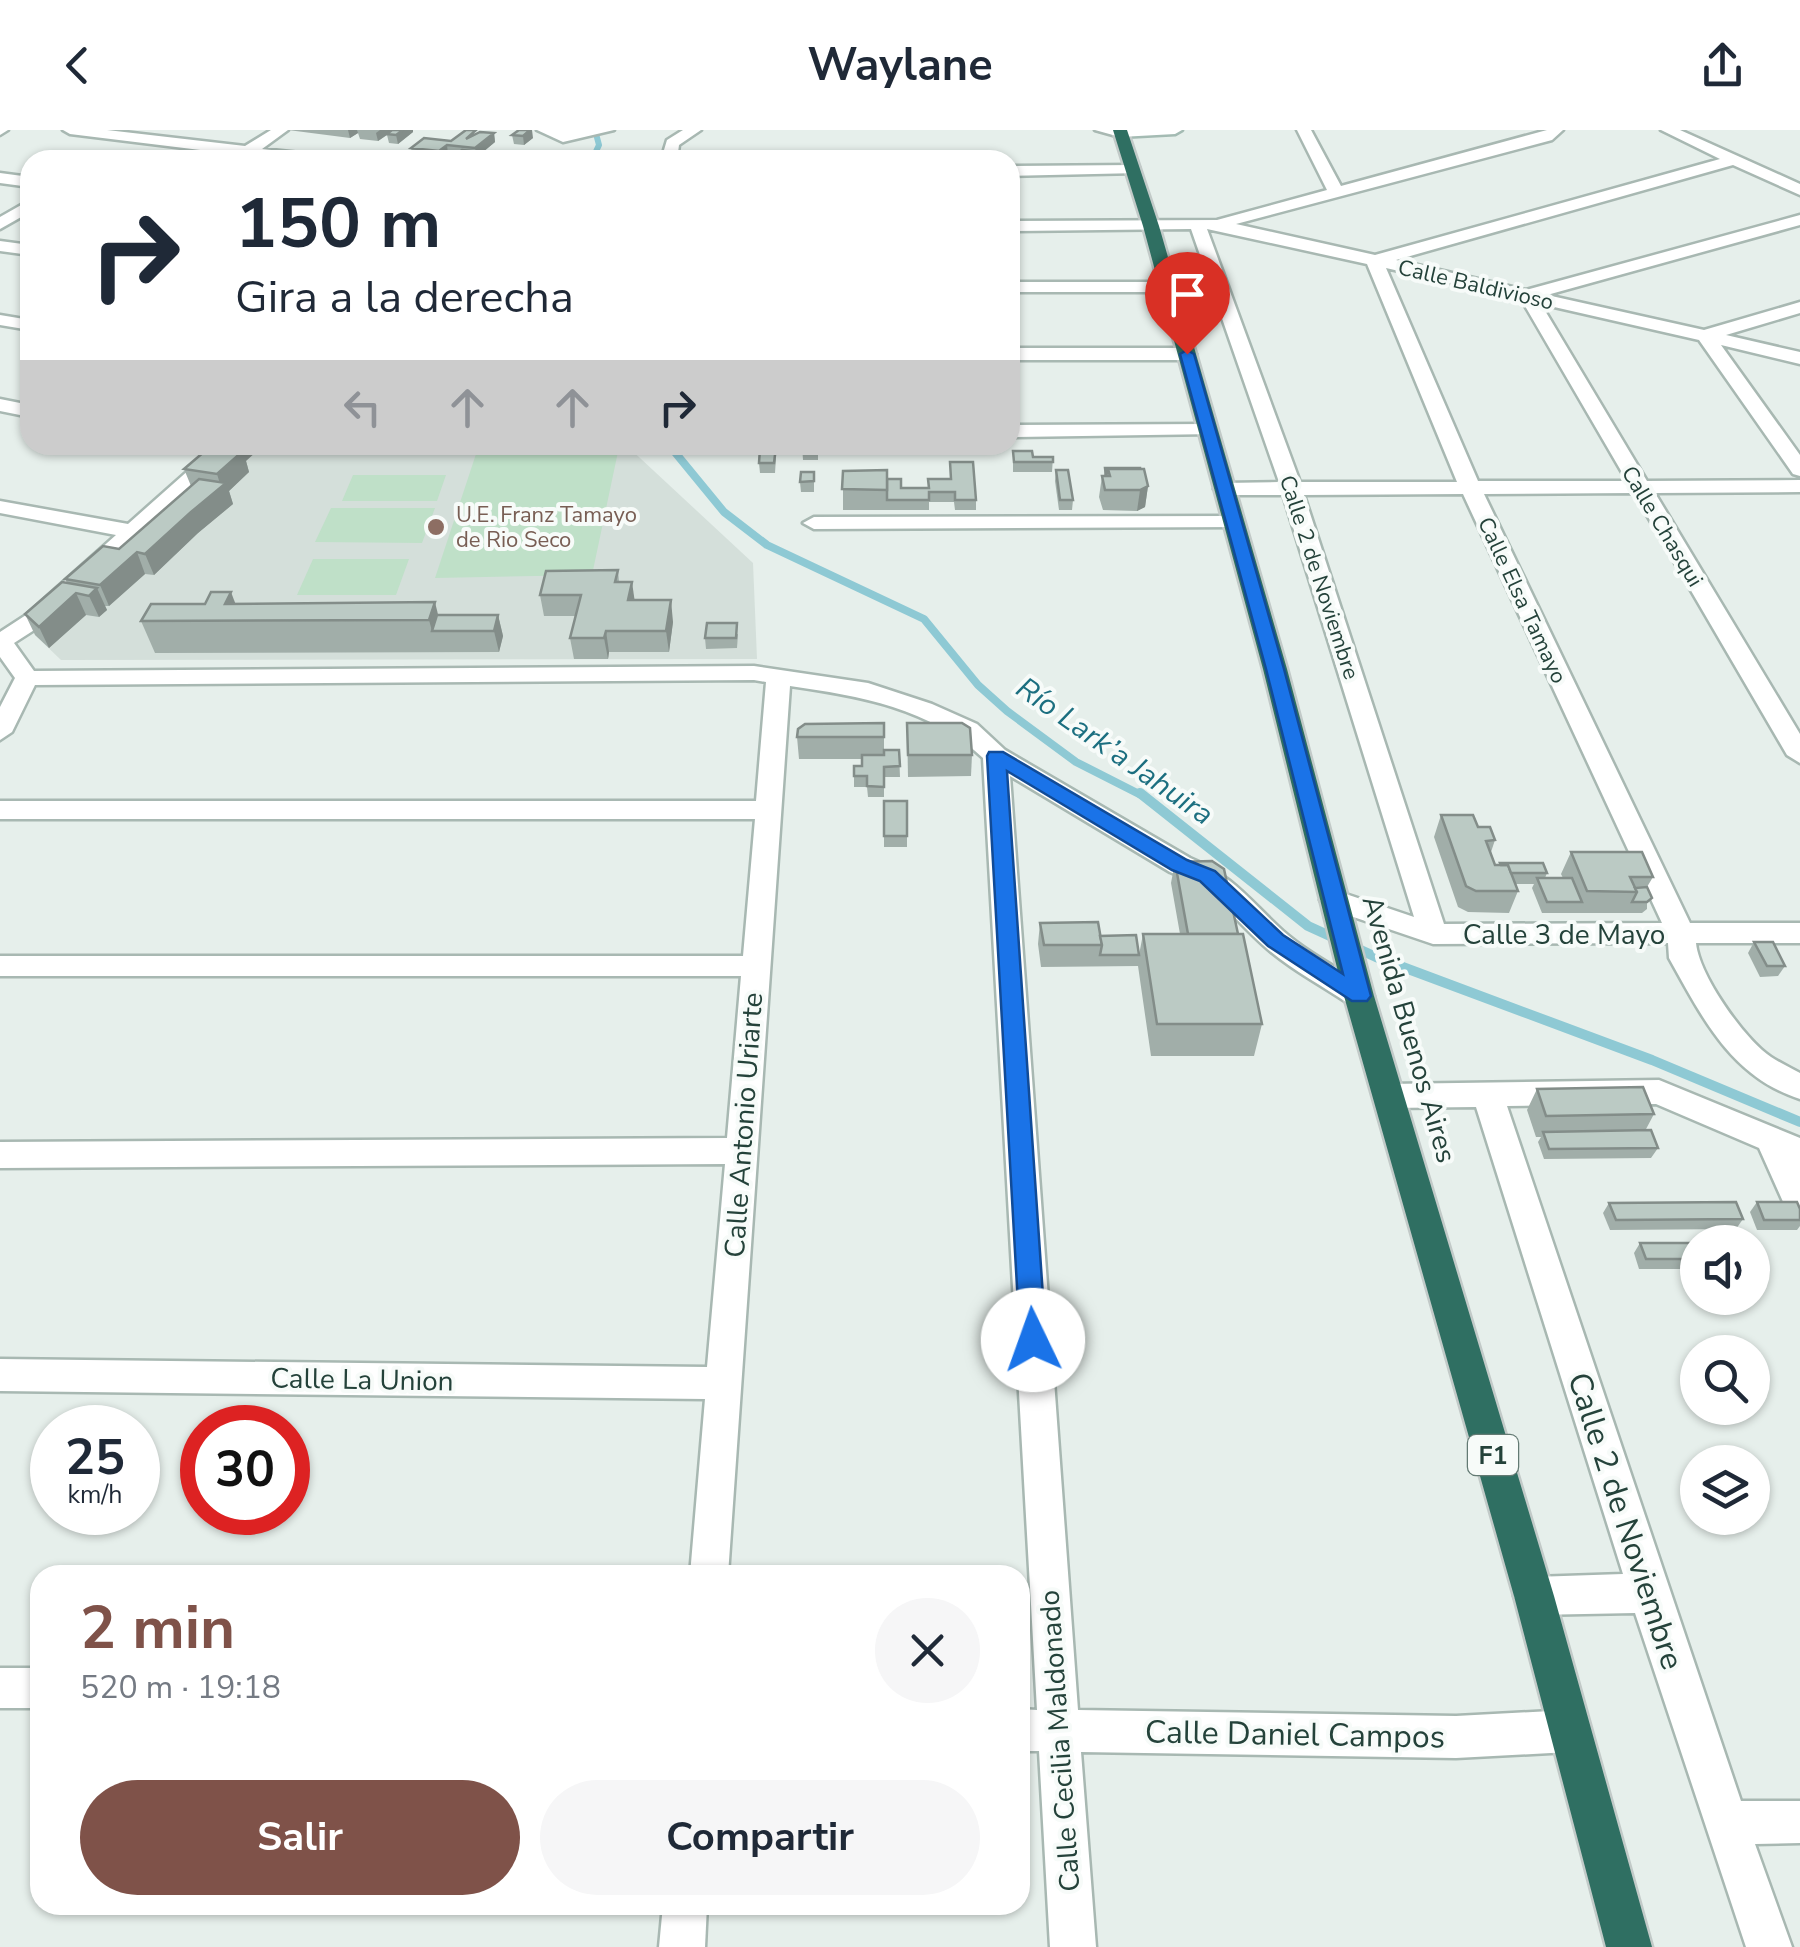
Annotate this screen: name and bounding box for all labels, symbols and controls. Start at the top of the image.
text: Waylane [807,35,993,96]
icon: back [50,38,105,93]
icon: share [1695,38,1750,93]
text: 150 m [235,176,441,272]
icon: right [70,190,200,320]
pin [1145,252,1230,355]
street label: Calle Baldivioso [1395,253,1556,317]
text: Gira a la derecha [235,267,574,328]
icon: arrive [1160,267,1215,322]
icon: left [335,380,390,435]
icon: ahead [440,380,495,435]
icon: ahead [545,380,600,435]
icon: right [650,380,705,435]
street label: Calle Chasqui [1614,460,1710,593]
street label: Calle 2 de Noviembre [1272,471,1366,683]
place label: U.E. Franz Tamayo de Rio Seco [456,500,637,555]
street label: Calle Elsa Tamayo [1470,512,1574,689]
marker: U.E. Franz Tamayo de Rio Seco [425,516,447,538]
water label: Río Lark’a Jahuira [1008,668,1222,835]
street label: Avenida Buenos Aires [1353,891,1465,1167]
street label: Calle 3 de Mayo [1463,916,1665,954]
street label: Calle Antonio Uriarte [716,991,772,1259]
map controls [1680,1225,1770,1535]
button: sound [1680,1225,1770,1315]
position arrow [981,1288,1085,1392]
button: search [1680,1335,1770,1425]
street label: Calle La Union [270,1359,454,1401]
street label: Calle 2 de Noviembre [1557,1367,1694,1675]
speed limit sign: 30 [180,1405,310,1535]
text: 25 [65,1423,125,1492]
road number: F1 [1468,1435,1518,1475]
button: layers [1680,1445,1770,1535]
text: km/h [67,1478,123,1512]
text: 2 min [80,1587,235,1669]
street label: Calle Cecilia Maldonado [1031,1589,1089,1893]
button: close [875,1598,980,1703]
text: 520 m · 19:18 [80,1666,281,1709]
street label: Calle Daniel Campos [1145,1710,1445,1759]
button: Salir [80,1780,520,1895]
button: Compartir [540,1780,980,1895]

